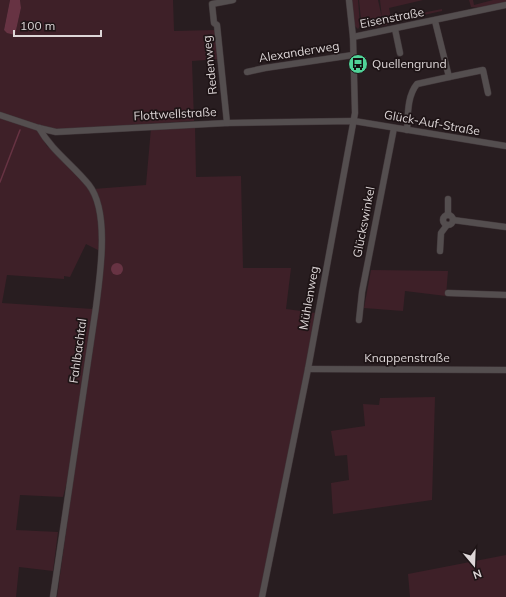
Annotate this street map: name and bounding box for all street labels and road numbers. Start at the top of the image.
street label: Eisenstraße [358,4,425,31]
street label: Redenweg [199,35,220,95]
street label: Alexanderweg [258,38,340,65]
street label: Flottwellstraße [133,104,217,123]
street label: Glück-Auf-Straße [383,107,481,138]
street label: Glückswinkel [349,185,378,259]
street label: Mühlenweg [296,265,322,331]
street label: Fahlbachtal [66,318,89,384]
street label: Knappenstraße [364,350,450,365]

